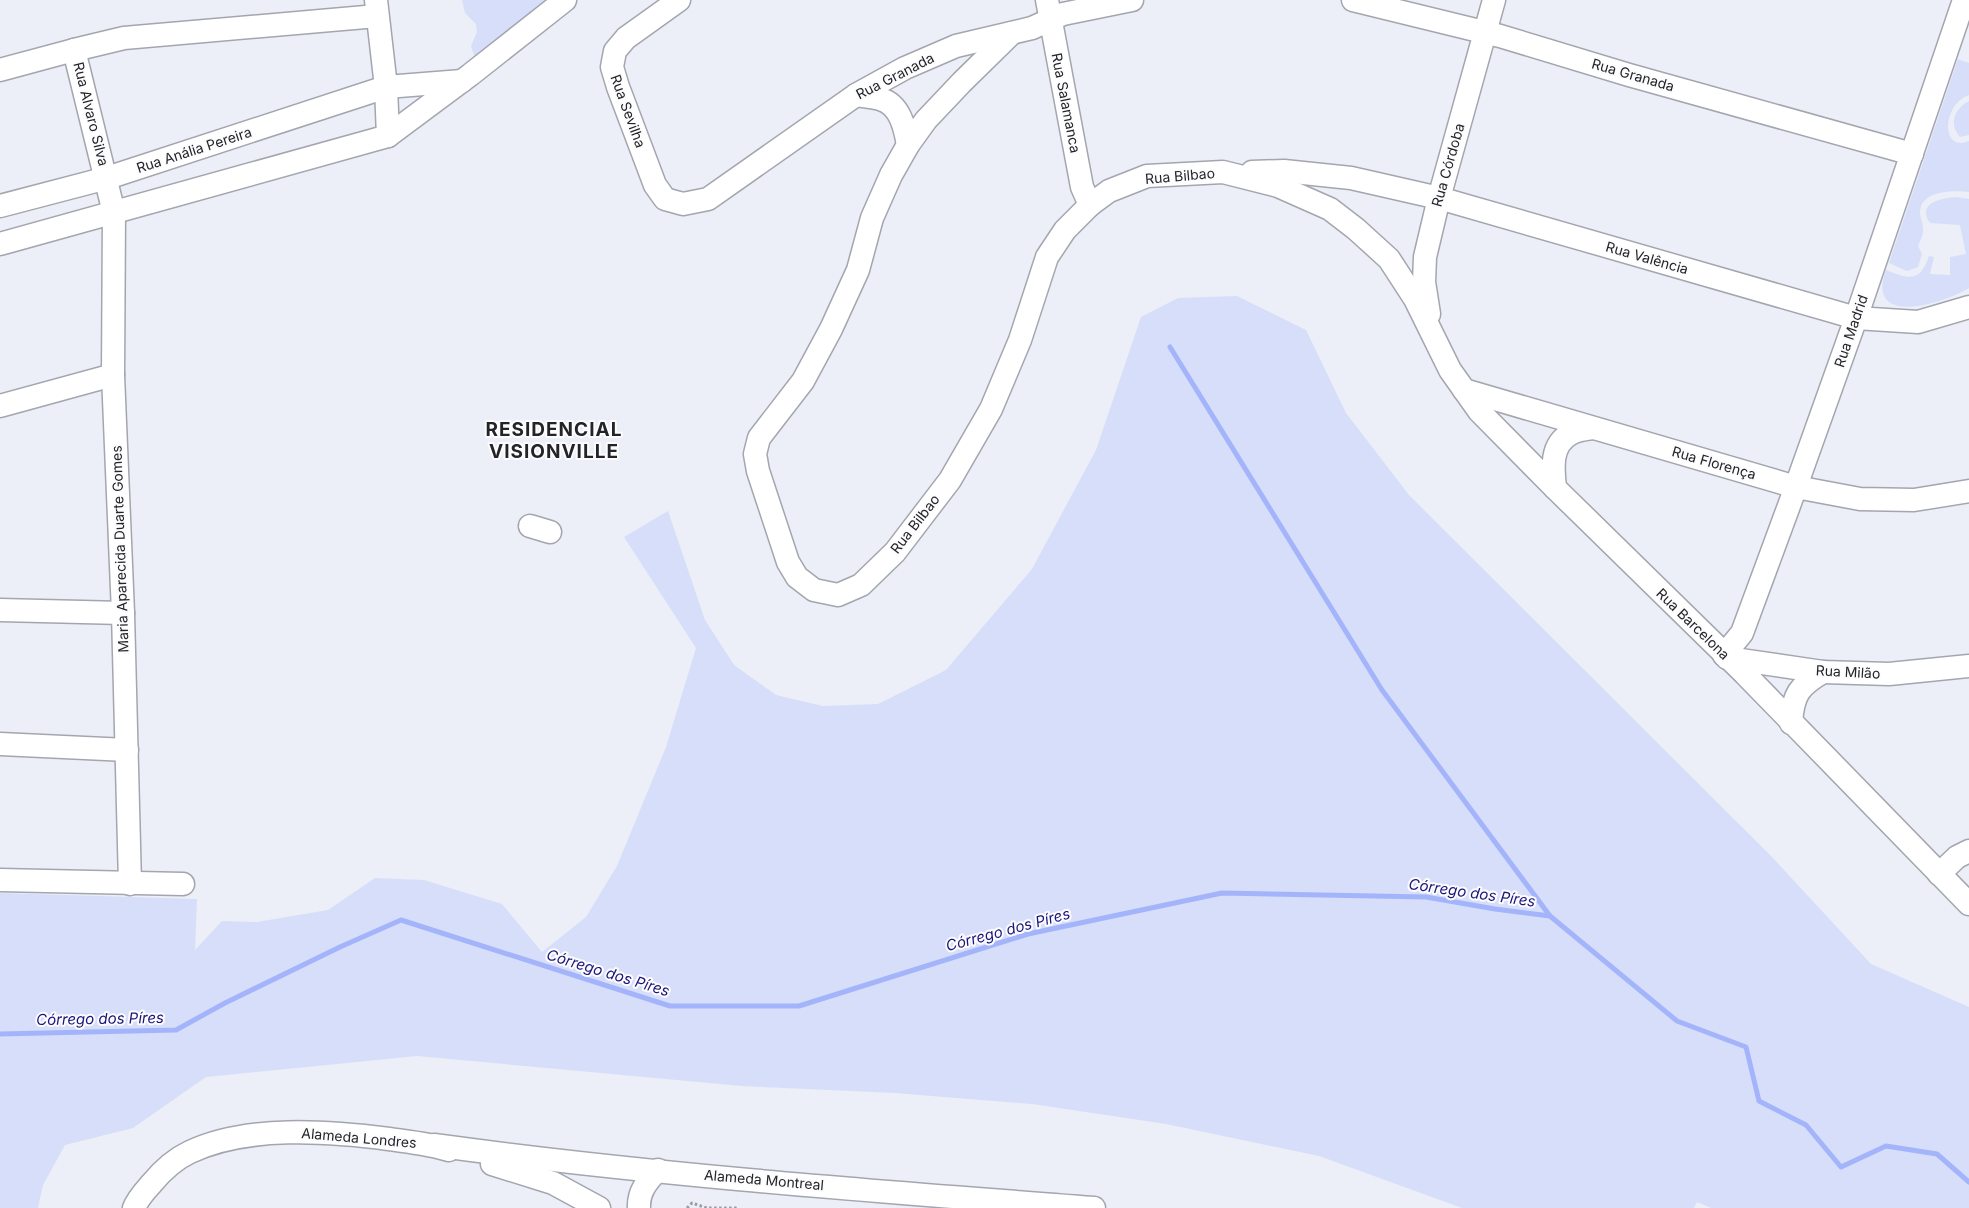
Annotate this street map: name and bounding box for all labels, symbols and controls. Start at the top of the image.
street label: Rua Granada [853,49,937,102]
street label: Rua Salamanca [1048,51,1085,154]
street label: Rua Granada [1590,55,1676,94]
street label: Rua Alvaro Silva [70,60,113,168]
street label: Rua Sevilha [607,72,650,150]
street label: Rua Córdoba [1427,121,1468,209]
street label: Rua Anália Pereira [134,123,254,176]
street label: Rua Bilbao [1144,164,1216,187]
street label: Rua Valência [1604,238,1690,277]
street label: Rua Madrid [1830,292,1871,369]
district label: RESIDENCIAL VISIONVILLE [486,418,622,463]
street label: Rua Florença [1670,442,1758,483]
street label: Maria Aparecida Duarte Gomes [107,445,132,653]
street label: Rua Bilbao [886,491,943,557]
street label: Rua Barcelona [1653,584,1734,663]
street label: Rua Milão [1815,661,1881,682]
water label: Córrego dos Píres [1407,874,1537,911]
water label: Córrego dos Píres [944,904,1072,955]
water label: Córrego dos Píres [544,945,672,1000]
water label: Córrego dos Píres [36,1008,164,1029]
street label: Alameda Londres [301,1124,417,1151]
street label: Alameda Montreal [703,1166,825,1193]

